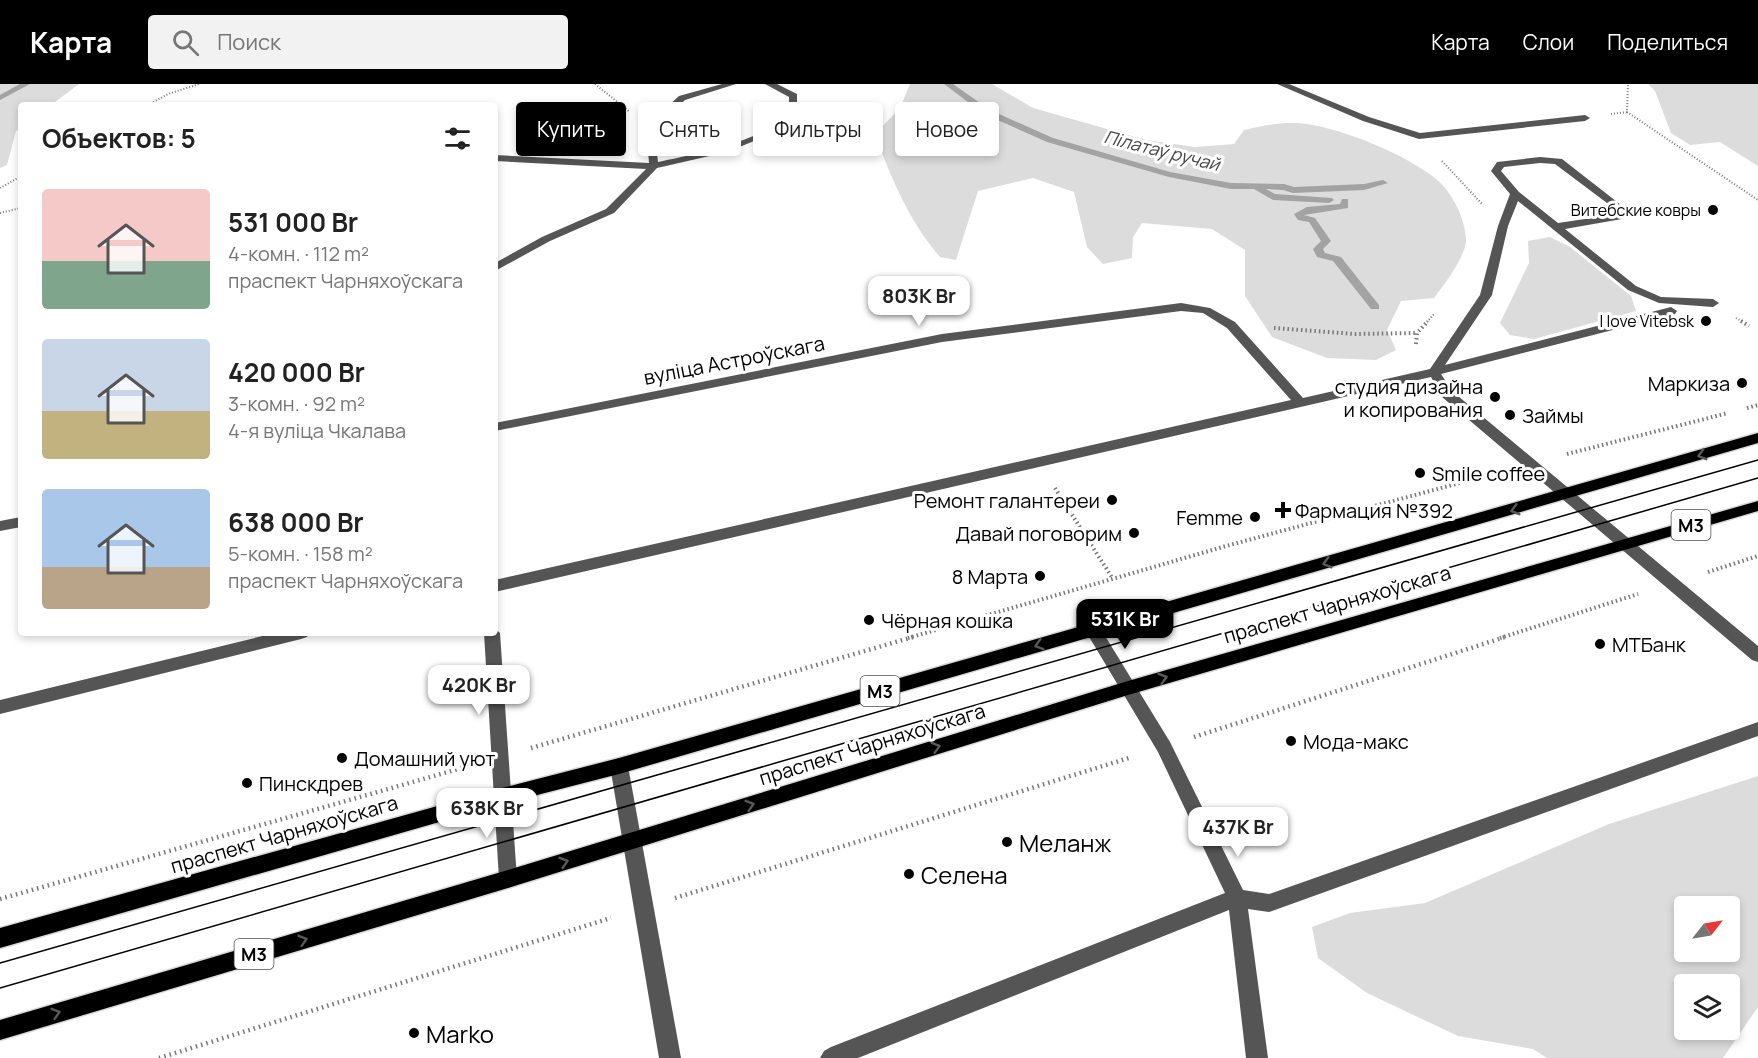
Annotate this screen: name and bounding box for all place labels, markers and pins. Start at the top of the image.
place label: Витебские ковры [1571,199,1701,221]
marker: Витебские ковры [1706,203,1720,217]
pin: 803K Br [864,276,974,327]
place label: I love Vitebsk [1600,310,1695,332]
marker: I love Vitebsk [1699,314,1713,328]
place label: Маркиза [1648,370,1730,397]
place label: студия дизайна и копирования [1335,373,1483,423]
marker: Маркиза [1735,376,1749,390]
marker: студия дизайна и копирования [1488,390,1502,404]
place label: Займы [1522,402,1584,429]
marker: Займы [1503,408,1517,422]
place label: Smile coffee [1432,460,1545,487]
marker: Smile coffee [1413,466,1427,480]
place label: Ремонт галантереи [914,487,1100,514]
marker: Ремонт галантереи [1105,493,1119,507]
place label: Фармация №392 [1295,497,1453,524]
marker: Фармация №392 [1276,503,1290,517]
place label: Femme [1176,504,1243,531]
marker: Femme [1248,510,1262,524]
place label: Давай поговорим [955,520,1122,547]
marker: Давай поговорим [1127,526,1141,540]
place label: 8 Марта [952,563,1028,590]
marker: 8 Марта [1033,569,1047,583]
pin: 531K Br [1070,599,1180,650]
place label: Чёрная кошка [881,607,1013,634]
marker: Чёрная кошка [862,613,876,627]
place label: МТБанк [1612,631,1687,658]
marker: МТБанк [1593,637,1607,651]
pin: 420K Br [424,665,534,716]
place label: Мода-макс [1303,728,1409,755]
marker: Мода-макс [1284,734,1298,748]
place label: Домашний уют [354,745,496,772]
marker: Домашний уют [335,751,349,765]
place label: Пинскдрев [259,770,363,797]
marker: Пинскдрев [240,776,254,790]
pin: 638K Br [432,788,542,839]
pin: 437K Br [1183,807,1293,858]
place label: Меланж [1019,826,1112,859]
marker: Меланж [1000,835,1014,849]
place label: Селена [921,858,1008,891]
marker: Селена [902,867,916,881]
place label: Marko [426,1017,494,1050]
marker: Marko [407,1026,421,1040]

